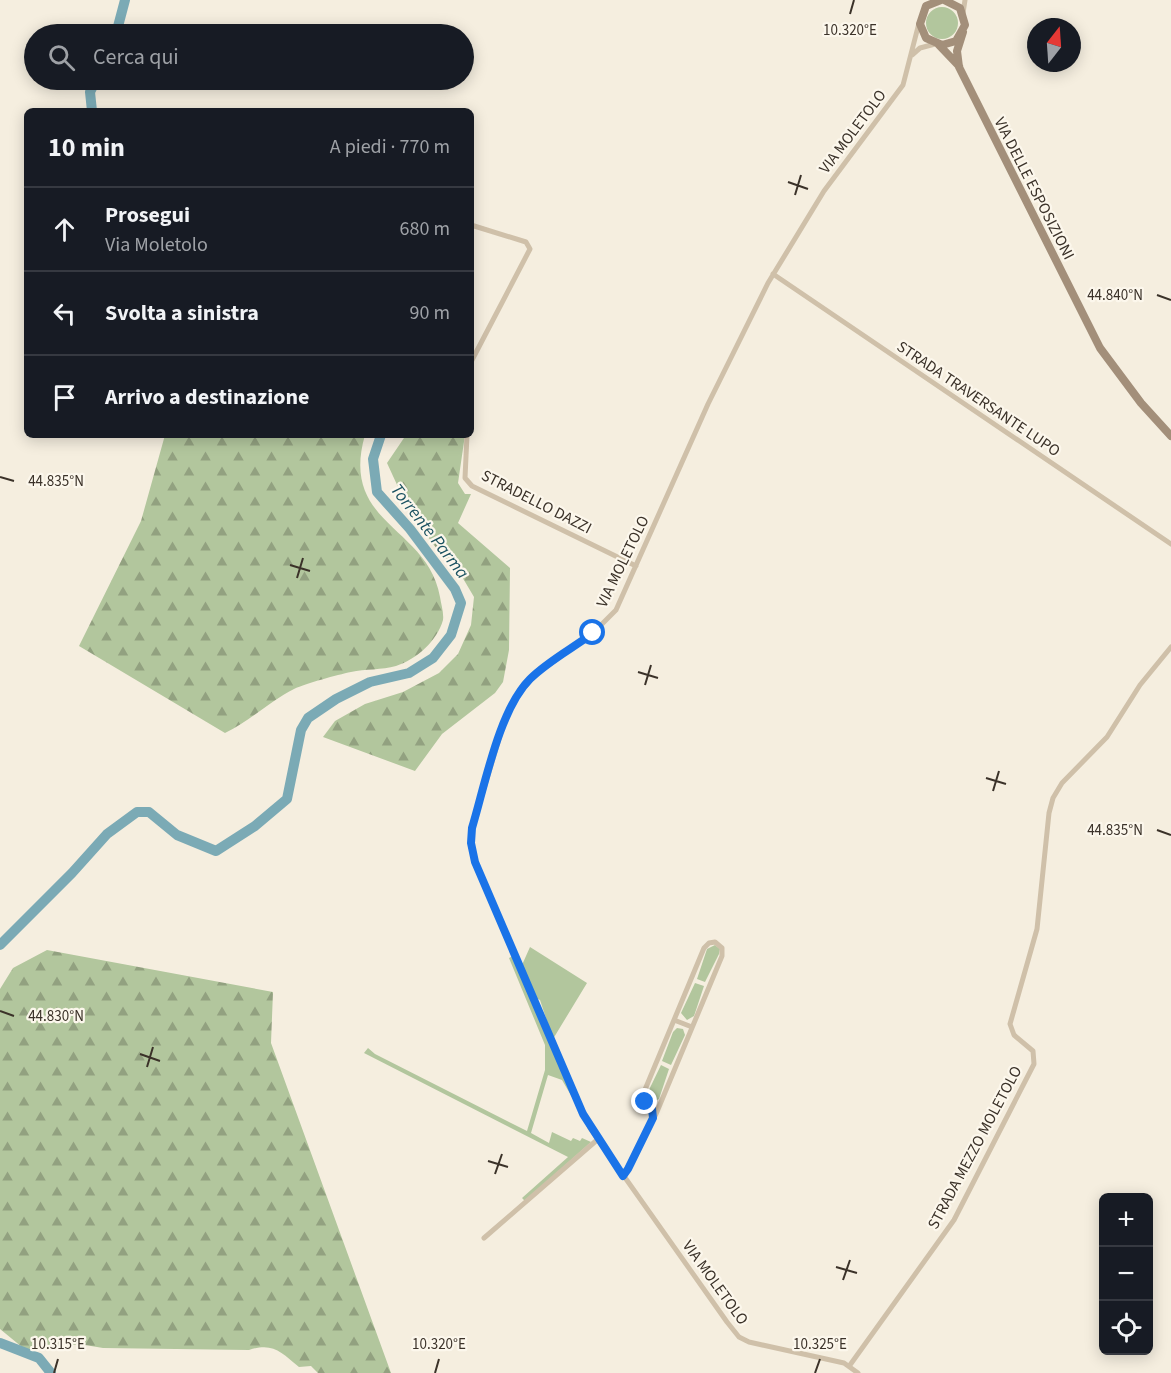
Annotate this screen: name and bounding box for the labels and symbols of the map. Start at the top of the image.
north arrow [1027,18,1081,72]
text: 10.320°E [823,20,877,41]
street label: VIA MOLETOLO [814,85,892,178]
street label: VIA DELLE ESPOSIZIONI [989,113,1080,263]
text: 44.840°N [1087,285,1143,306]
street label: STRADA TRAVERSANTE LUPO [892,336,1065,462]
street label: STRADELLO DAZZI [478,465,596,539]
text: 44.835°N [28,471,84,492]
water label: Torrente Parma [384,478,475,584]
street label: VIA MOLETOLO [591,512,655,611]
route start [579,619,605,645]
text: 44.835°N [1087,820,1143,841]
text: 44.830°N [28,1006,84,1027]
street label: STRADA MEZZO MOLETOLO [922,1062,1027,1233]
route end [631,1088,657,1114]
street label: VIA MOLETOLO [677,1236,753,1329]
text: 10.315°E [31,1334,85,1355]
text: 10.320°E [412,1334,466,1355]
text: 10.325°E [793,1334,847,1355]

